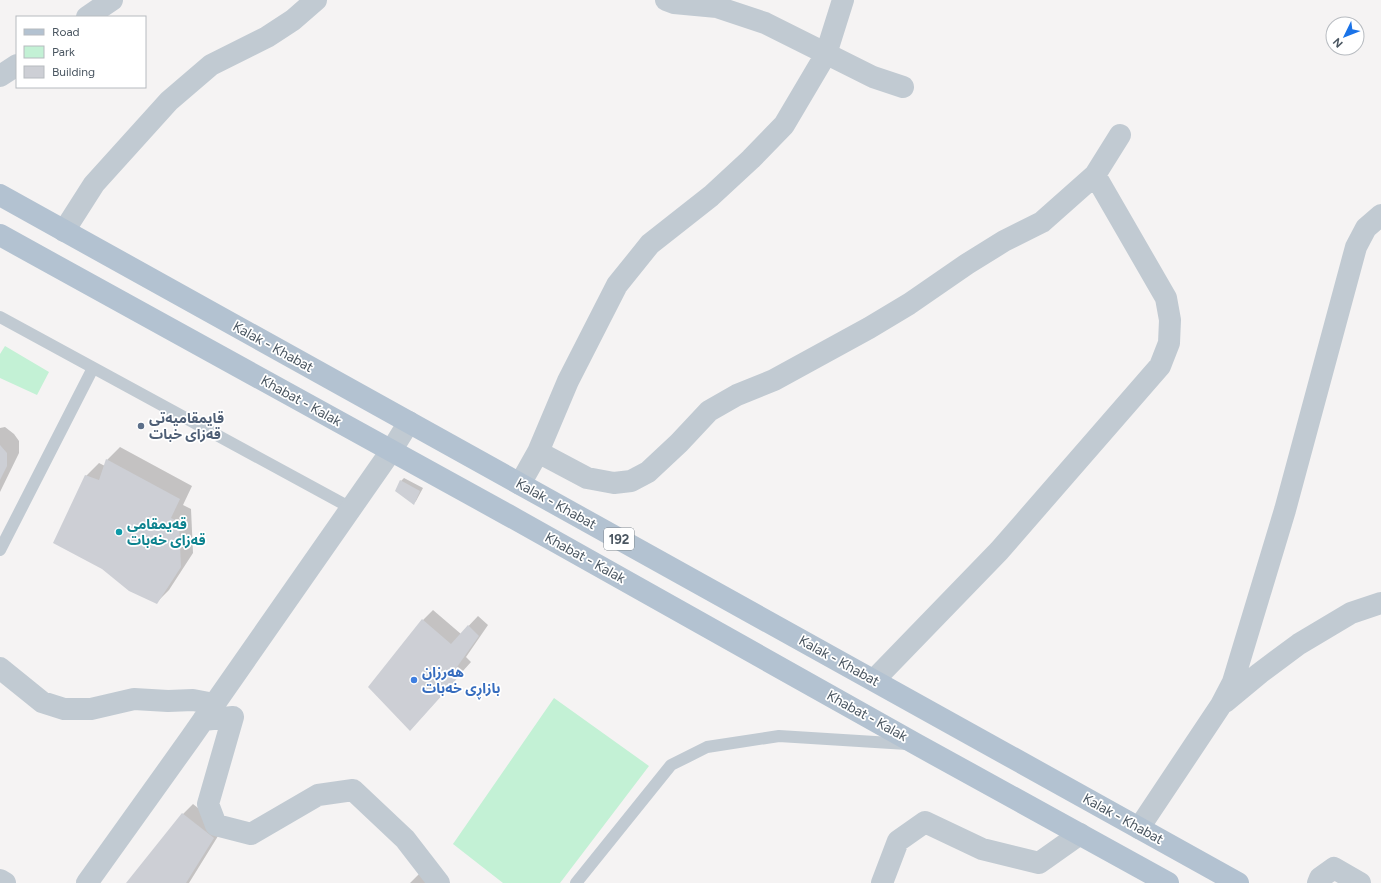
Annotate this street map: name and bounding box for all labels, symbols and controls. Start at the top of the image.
legend [16,16,146,88]
north arrow [1325,16,1365,56]
text: Road [52,25,80,39]
text: N [1330,35,1346,50]
text: Park [52,45,75,59]
text: Building [52,65,95,79]
street label: Kalak - Khabat [230,318,316,376]
street label: Khabat - Kalak [258,372,344,430]
place label: قایمقامیەتى قەزای خبات [149,410,224,443]
marker: قایمقامیەتى قەزای خبات [136,421,146,431]
street label: Kalak - Khabat [513,475,599,533]
place label: قەیمقامی قەزای خەبات [127,516,206,549]
marker: قەیمقامی قەزای خەبات [114,527,124,537]
road number: 192 [604,528,634,550]
street label: Khabat - Kalak [542,529,628,587]
street label: Kalak - Khabat [796,632,882,690]
place label: هەرزان بازاڕی خەبات [422,664,500,699]
marker: هەرزان بازاڕی خەبات [409,675,419,685]
street label: Khabat - Kalak [824,687,910,745]
street label: Kalak - Khabat [1080,790,1166,848]

